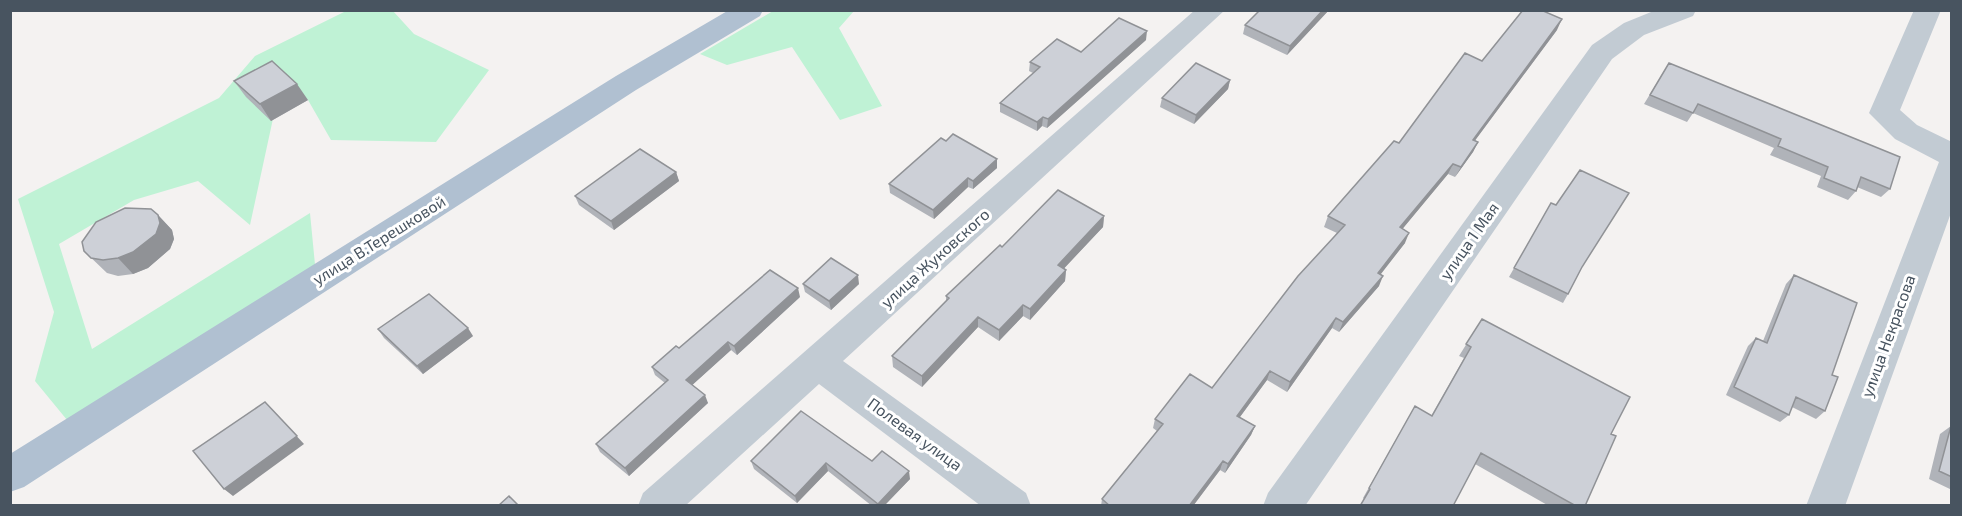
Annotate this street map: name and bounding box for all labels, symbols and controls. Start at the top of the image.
street label: улица В.Терешковой [309,191,449,289]
street label: улица 1 Мая [1435,199,1503,283]
street label: улица Жуковского [876,204,994,312]
street label: улица Некрасова [1857,272,1919,400]
street label: Полевая улица [864,393,966,475]

